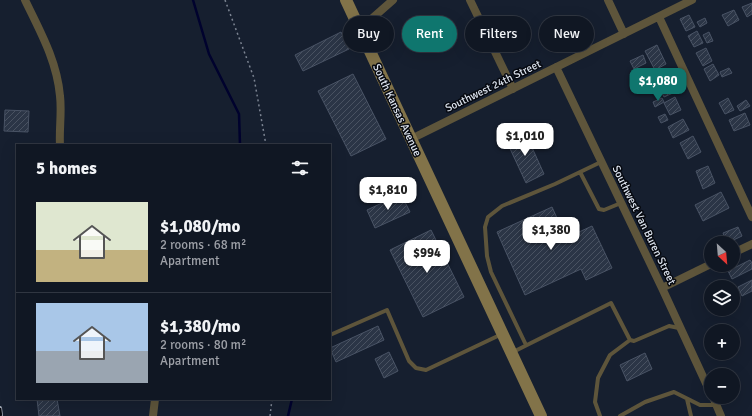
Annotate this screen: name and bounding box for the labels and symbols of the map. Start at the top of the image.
street label: Southwest 24th Street [443,57,543,115]
street label: South Kansas Avenue [370,62,424,158]
pin: $1,080 [625,68,691,102]
pin: $1,010 [492,123,558,157]
street label: Southwest Van Buren Street [609,163,679,287]
pin: $1,810 [355,177,421,211]
pin: $1,380 [518,217,584,251]
north arrow [704,236,740,272]
pin: $994 [403,240,451,274]

